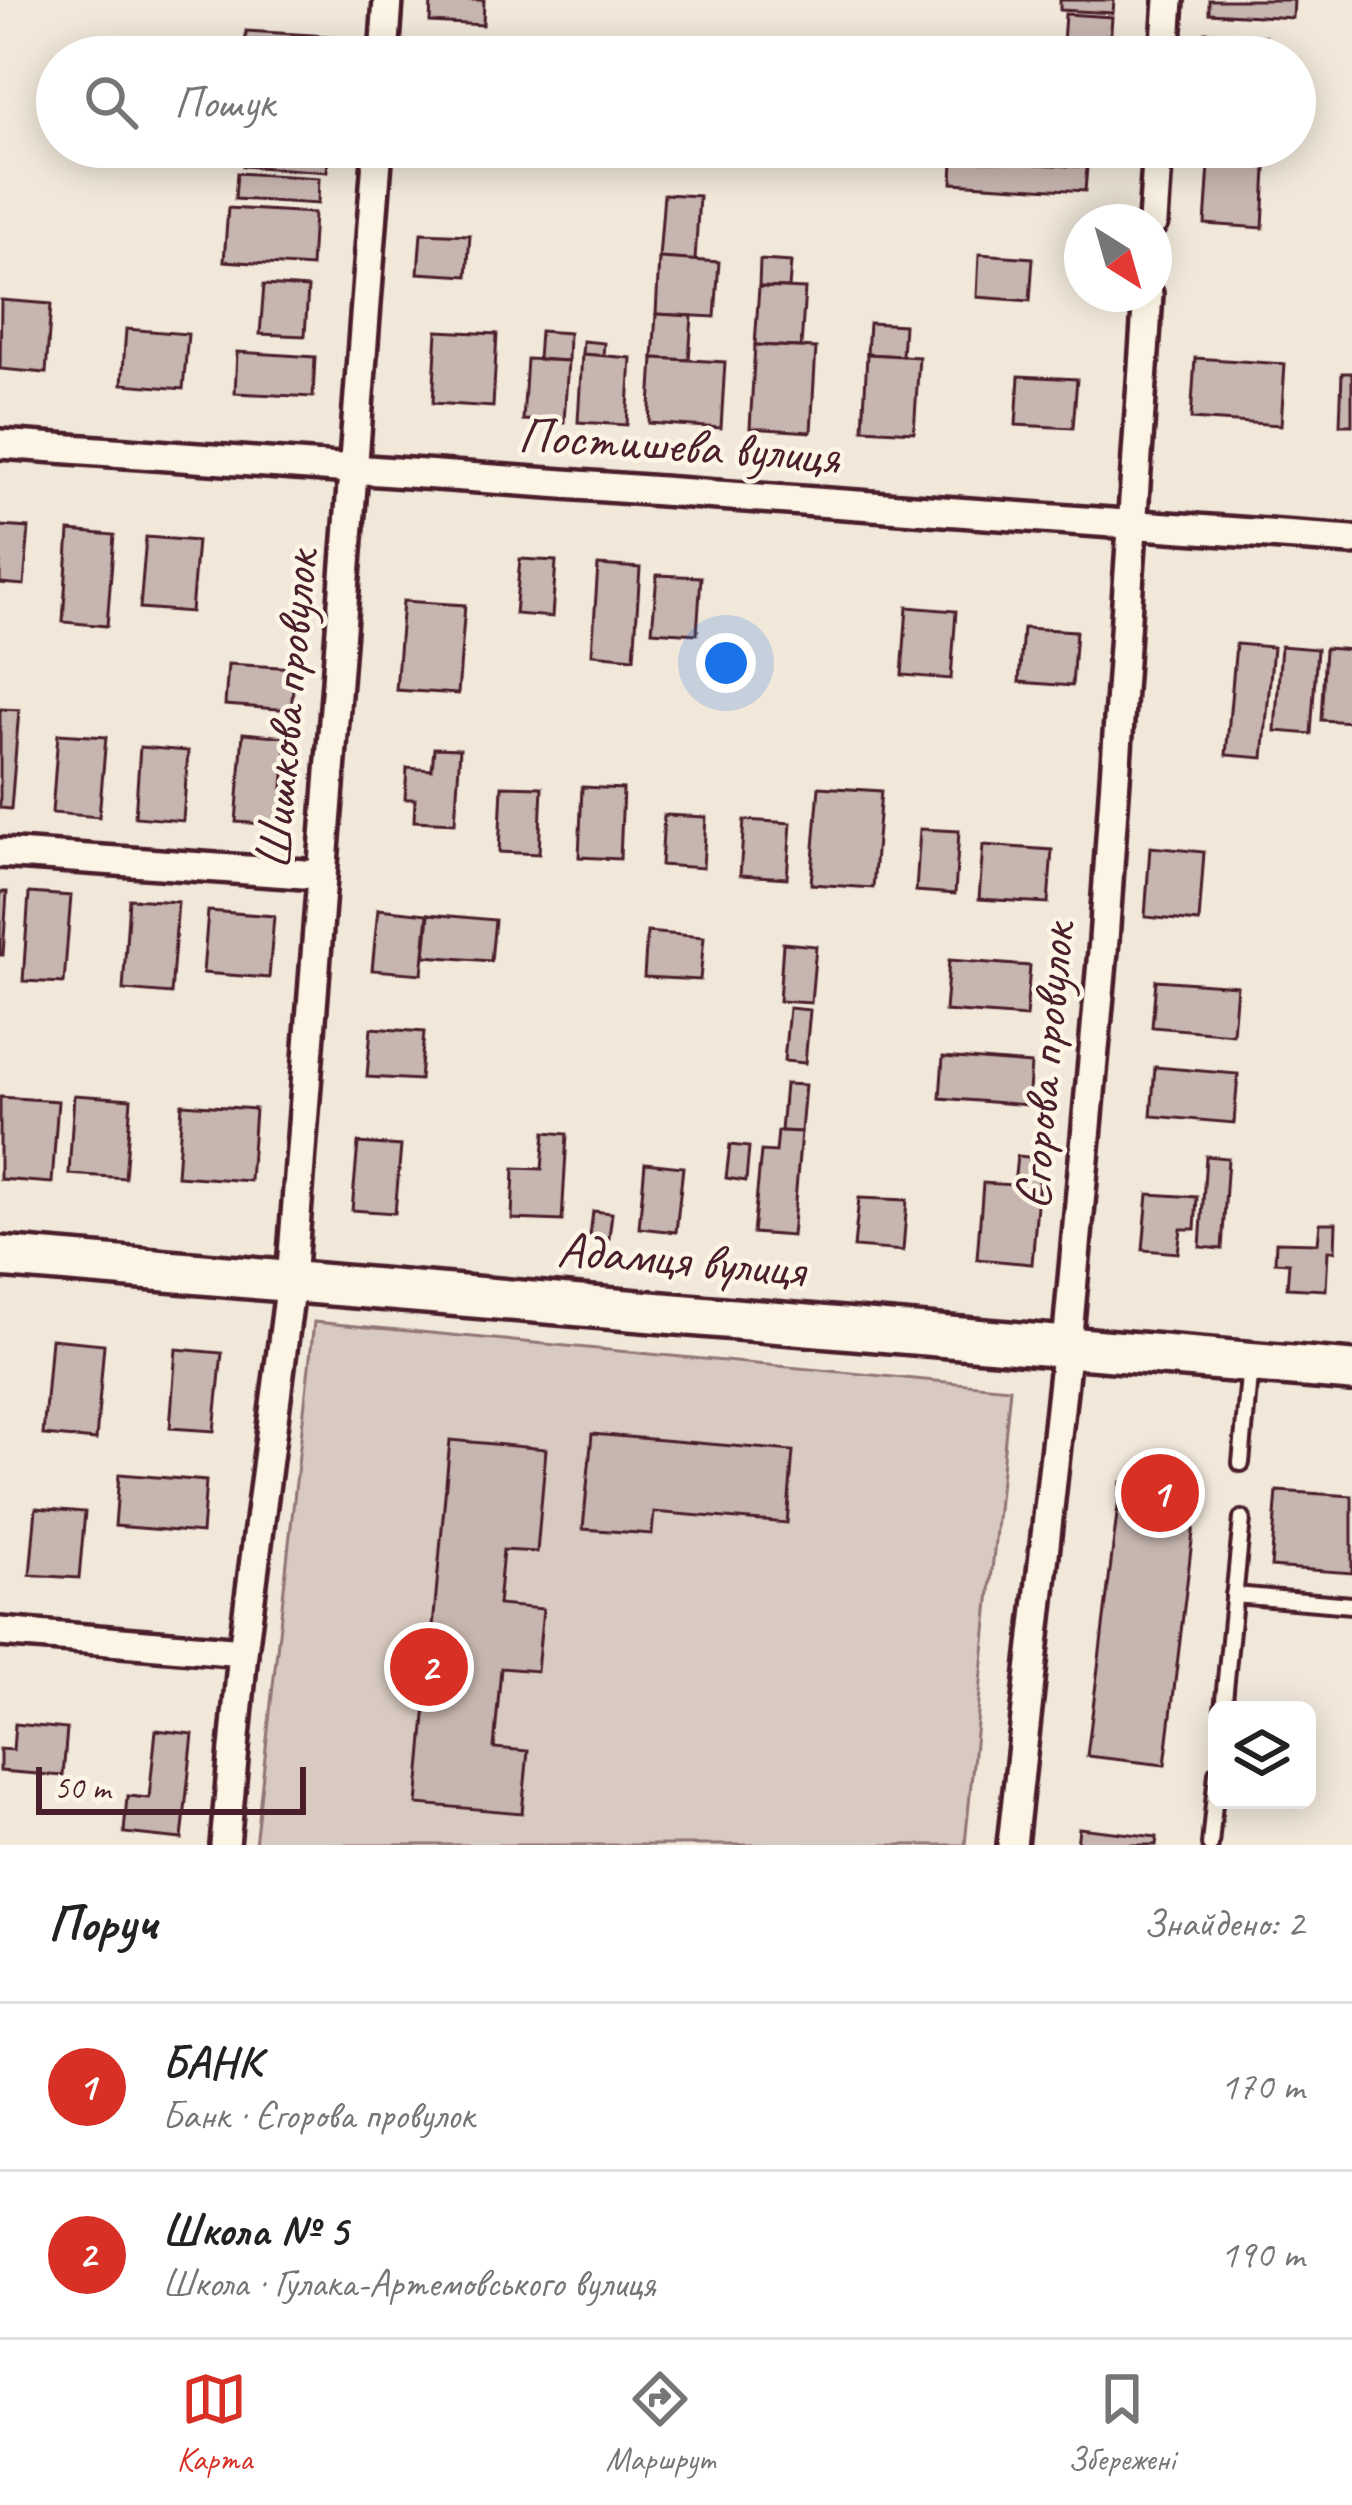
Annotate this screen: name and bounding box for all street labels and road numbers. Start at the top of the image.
street label: Постишева вулиця [516,402,843,488]
street label: Шишкова провулок [240,545,332,872]
street label: Єгорова провулок [1000,917,1089,1211]
street label: Адамця вулиця [555,1216,810,1302]

